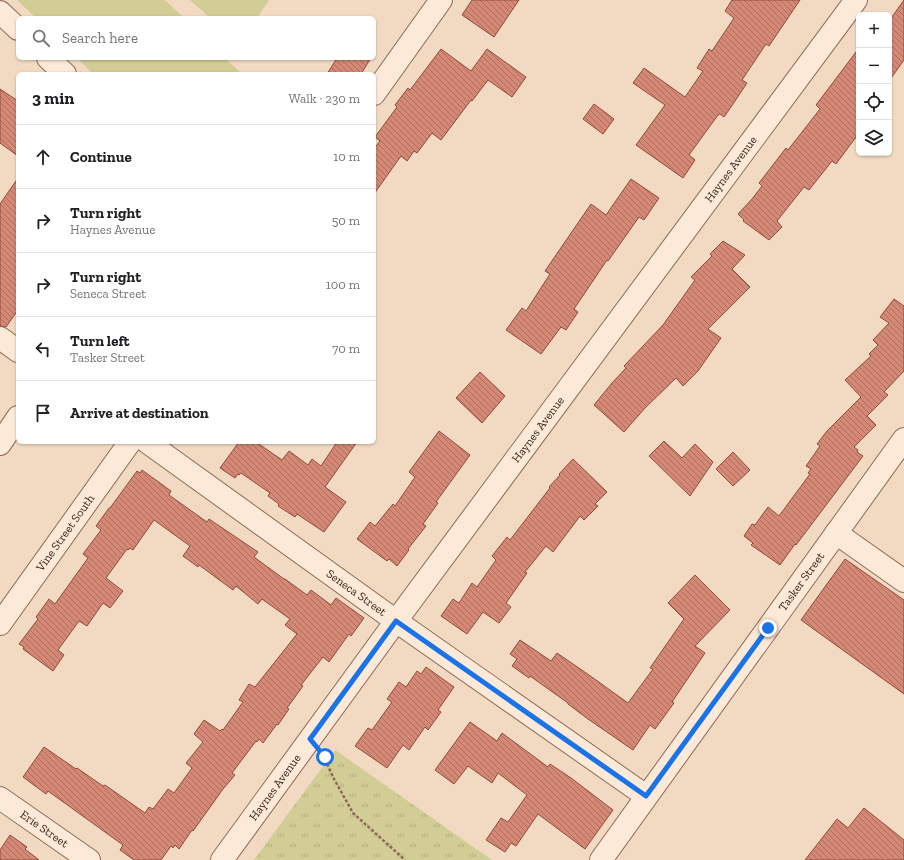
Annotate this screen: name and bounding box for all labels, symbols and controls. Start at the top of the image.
map controls [856,12,892,156]
button: + [856,12,892,48]
search box [16,16,376,60]
icon: search [30,27,52,49]
text: Search here [62,29,138,47]
button: − [856,48,892,84]
button: locate [856,84,892,120]
text: 3 min [32,88,74,108]
text: Walk · 230 m [288,91,360,106]
button: layers [856,120,892,156]
street label: Haynes Avenue [702,133,760,205]
icon: ahead [32,146,54,168]
text: Continue [70,148,132,166]
text: 10 m [333,149,360,164]
text: Turn right [70,204,141,222]
icon: right [32,210,54,232]
text: 50 m [332,213,360,228]
text: Haynes Avenue [70,222,155,237]
text: Turn right [70,268,141,286]
icon: right [32,274,54,296]
text: 100 m [326,277,360,292]
text: Seneca Street [70,286,146,301]
text: Turn left [70,332,130,350]
icon: left [32,338,54,360]
text: 70 m [332,341,360,356]
text: Tasker Street [70,350,145,365]
street label: Haynes Avenue [509,393,567,465]
icon: arrive [32,402,54,424]
text: Arrive at destination [70,404,209,422]
street label: Vine Street South [32,492,97,575]
street label: Tasker Street [776,549,828,614]
street label: Seneca Street [324,566,390,619]
route end [759,619,777,637]
route start [316,748,334,766]
street label: Haynes Avenue [246,751,304,823]
street label: Erie Street [18,807,72,851]

